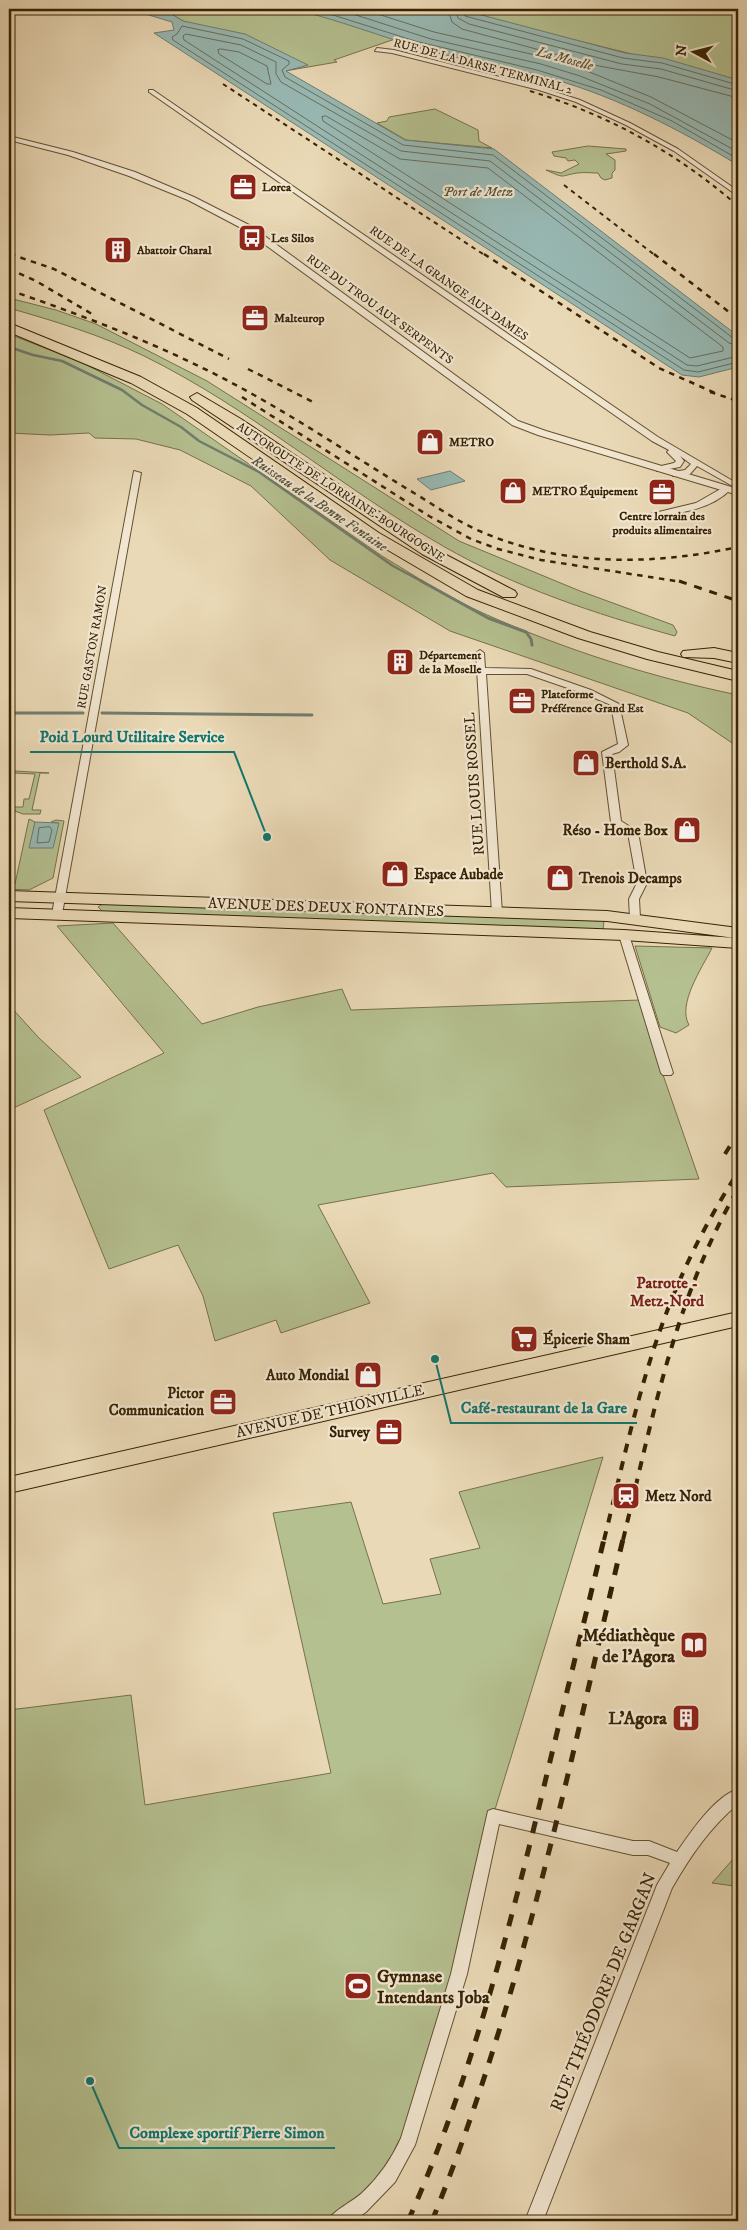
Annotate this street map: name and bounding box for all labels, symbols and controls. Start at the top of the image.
north arrow [670,28,720,78]
street label: RUE DE LA DARSE TERMINAL 2 [392,35,574,98]
water label: La Moselle [534,43,596,75]
text: N [672,43,692,57]
office icon: Lorca [228,172,258,202]
place label: Lorca [262,180,292,195]
water label: Port de Metz [443,183,513,201]
bus stop icon: Les Silos [237,223,267,253]
street label: RUE DE LA GRANGE AUX DAMES [366,223,531,344]
place label: Les Silos [271,231,314,246]
building icon: Abattoir Charal [103,235,133,265]
place label: Abattoir Charal [136,243,212,258]
street label: RUE DU TROU AUX SERPENTS [303,251,456,368]
office icon: Malteurop [240,303,270,333]
place label: Malteurop [274,311,325,326]
street label: AUTOROUTE DE LORRAINE-BOURGOGNE [234,419,448,566]
shop icon: METRO [415,427,445,457]
place label: METRO [449,435,494,450]
water label: Ruisseau de la Bonne Fontaine [247,451,392,557]
shop icon: METRO Équipement [498,476,528,506]
office icon: Centre lorrain des produits alimentaires [647,477,677,507]
place label: METRO Équipement [532,484,638,499]
place label: Centre lorrain des produits alimentaires [612,509,711,538]
street label: RUE GASTON RAMON [74,584,111,710]
building icon: Département de la Moselle [385,647,415,677]
place label: Département de la Moselle [419,648,482,677]
office icon: Plateforme Préférence Grand Est [507,686,537,716]
place label: Plateforme Préférence Grand Est [541,687,644,716]
street label: RUE LOUIS ROSSEL [460,712,489,856]
callout: Poid Lourd Utilitaire Service [30,721,234,752]
text: Poid Lourd Utilitaire Service [40,727,225,747]
shop icon: Berthold S.A. [571,748,601,778]
place label: Berthold S.A. [605,754,687,773]
shop icon: Réso - Home Box [672,815,702,845]
place label: Réso - Home Box [563,821,669,840]
shop icon: Espace Aubade [380,859,410,889]
shop icon: Trenois Decamps [545,863,575,893]
place label: Espace Aubade [414,865,504,884]
place label: Trenois Decamps [578,869,682,888]
street label: AVENUE DES DEUX FONTAINES [208,894,445,921]
district label: Patrotte - Metz-Nord [630,1273,705,1311]
supermarket icon: Épicerie Sham [509,1324,539,1354]
place label: Épicerie Sham [543,1329,631,1349]
shop icon: Auto Mondial [353,1360,383,1390]
place label: Auto Mondial [265,1366,349,1385]
street label: AVENUE DE THIONVILLE [234,1380,426,1442]
place label: Pictor Communication [109,1384,204,1420]
office icon: Pictor Communication [208,1387,238,1417]
callout: Café-restaurant de la Gare [451,1392,637,1423]
text: Café-restaurant de la Gare [461,1398,628,1418]
office icon: Survey [374,1417,404,1447]
place label: Survey [329,1423,371,1442]
station icon: Metz Nord [611,1481,641,1511]
place label: Metz Nord [645,1487,712,1506]
place label: Médiathèque de l'Agora [582,1625,676,1668]
library icon: Médiathèque de l'Agora [679,1630,709,1660]
building icon: L'Agora [671,1703,701,1733]
place label: L'Agora [608,1708,667,1730]
street label: RUE THÉODORE DE GARGAN [546,1870,662,2115]
place label: Gymnase Intendants Joba [377,1966,490,2009]
sports icon: Gymnase Intendants Joba [343,1971,373,2001]
callout: Complexe sportif Pierre Simon [119,2117,335,2148]
text: Complexe sportif Pierre Simon [129,2123,325,2143]

